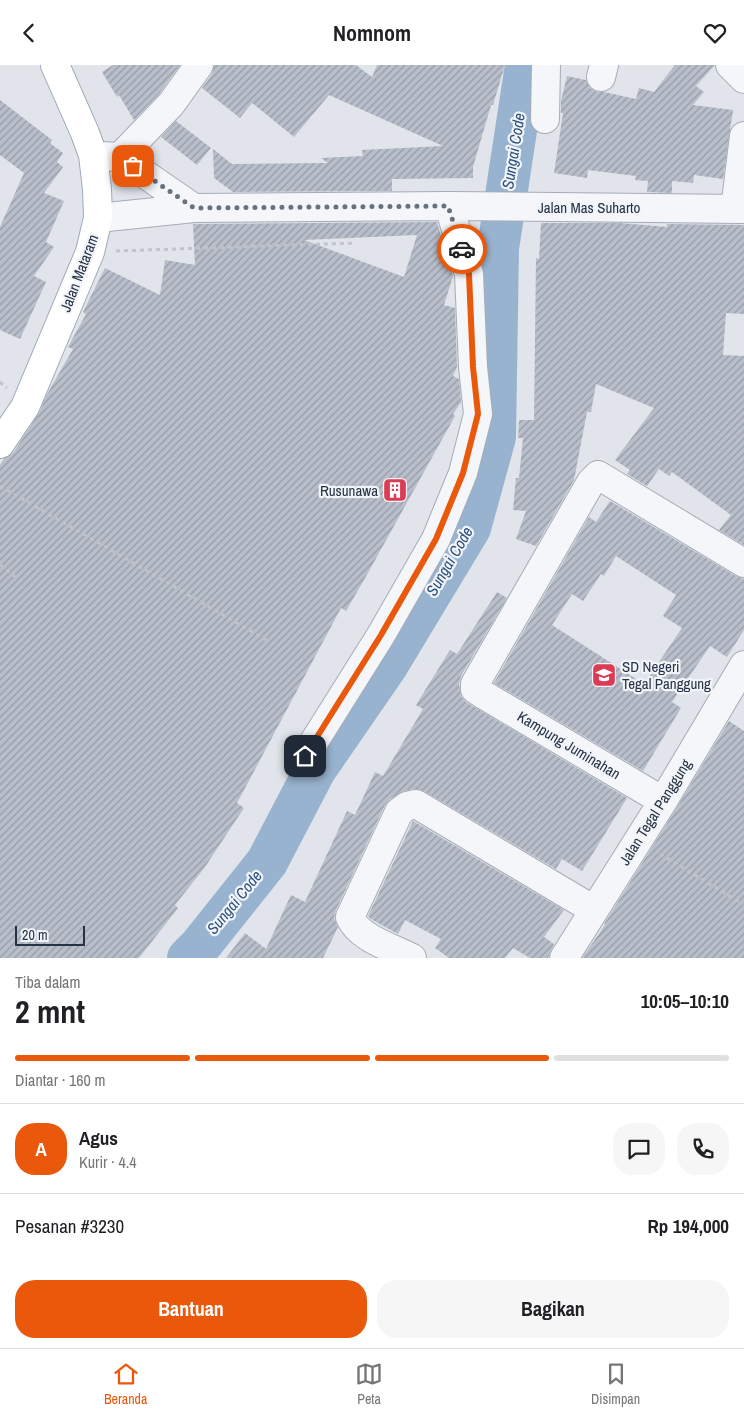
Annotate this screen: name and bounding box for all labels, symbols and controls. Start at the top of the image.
text: Nomnom [333,18,411,48]
icon: back [15,19,43,47]
icon: heart [701,19,729,47]
water label: Sungai Code [496,111,530,191]
pin [112,145,154,187]
icon: bag [119,152,147,180]
street label: Jalan Mas Suharto [538,197,640,218]
courier [437,224,487,274]
street label: Jalan Mataram [55,231,103,315]
icon: car [448,235,476,263]
building icon: Rusunawa [382,477,408,503]
place label: Rusunawa [320,480,378,501]
water label: Sungai Code [420,522,478,600]
place label: SD Negeri Tegal Panggung [622,656,711,694]
school or university icon: SD Negeri Tegal Panggung [591,662,617,688]
street label: Kampung Juminahan [513,706,625,784]
pin [284,735,326,777]
icon: home [291,742,319,770]
street label: Jalan Tegal Panggung [614,755,696,869]
water label: Sungai Code [201,865,267,939]
scale bar [15,923,85,946]
text: 20 m [22,926,48,944]
text: Tiba dalam [15,971,80,993]
text: 10:05–10:10 [641,988,729,1014]
text: 2 mnt [15,990,85,1033]
text: Diantar · 160 m [15,1069,105,1091]
button: chat [613,1123,665,1175]
button: phone [677,1123,729,1175]
text: Agus [79,1125,118,1151]
text: A [35,1136,47,1162]
text: Kurir · 4.4 [79,1151,137,1173]
text: Pesanan #3230 [15,1213,124,1239]
text: Rp 194,000 [648,1213,729,1239]
button: Bantuan [15,1280,367,1338]
button: Bagikan [377,1280,729,1338]
tab: Beranda [104,1360,147,1408]
tab: Peta [355,1360,383,1408]
tab: Disimpan [591,1360,640,1408]

